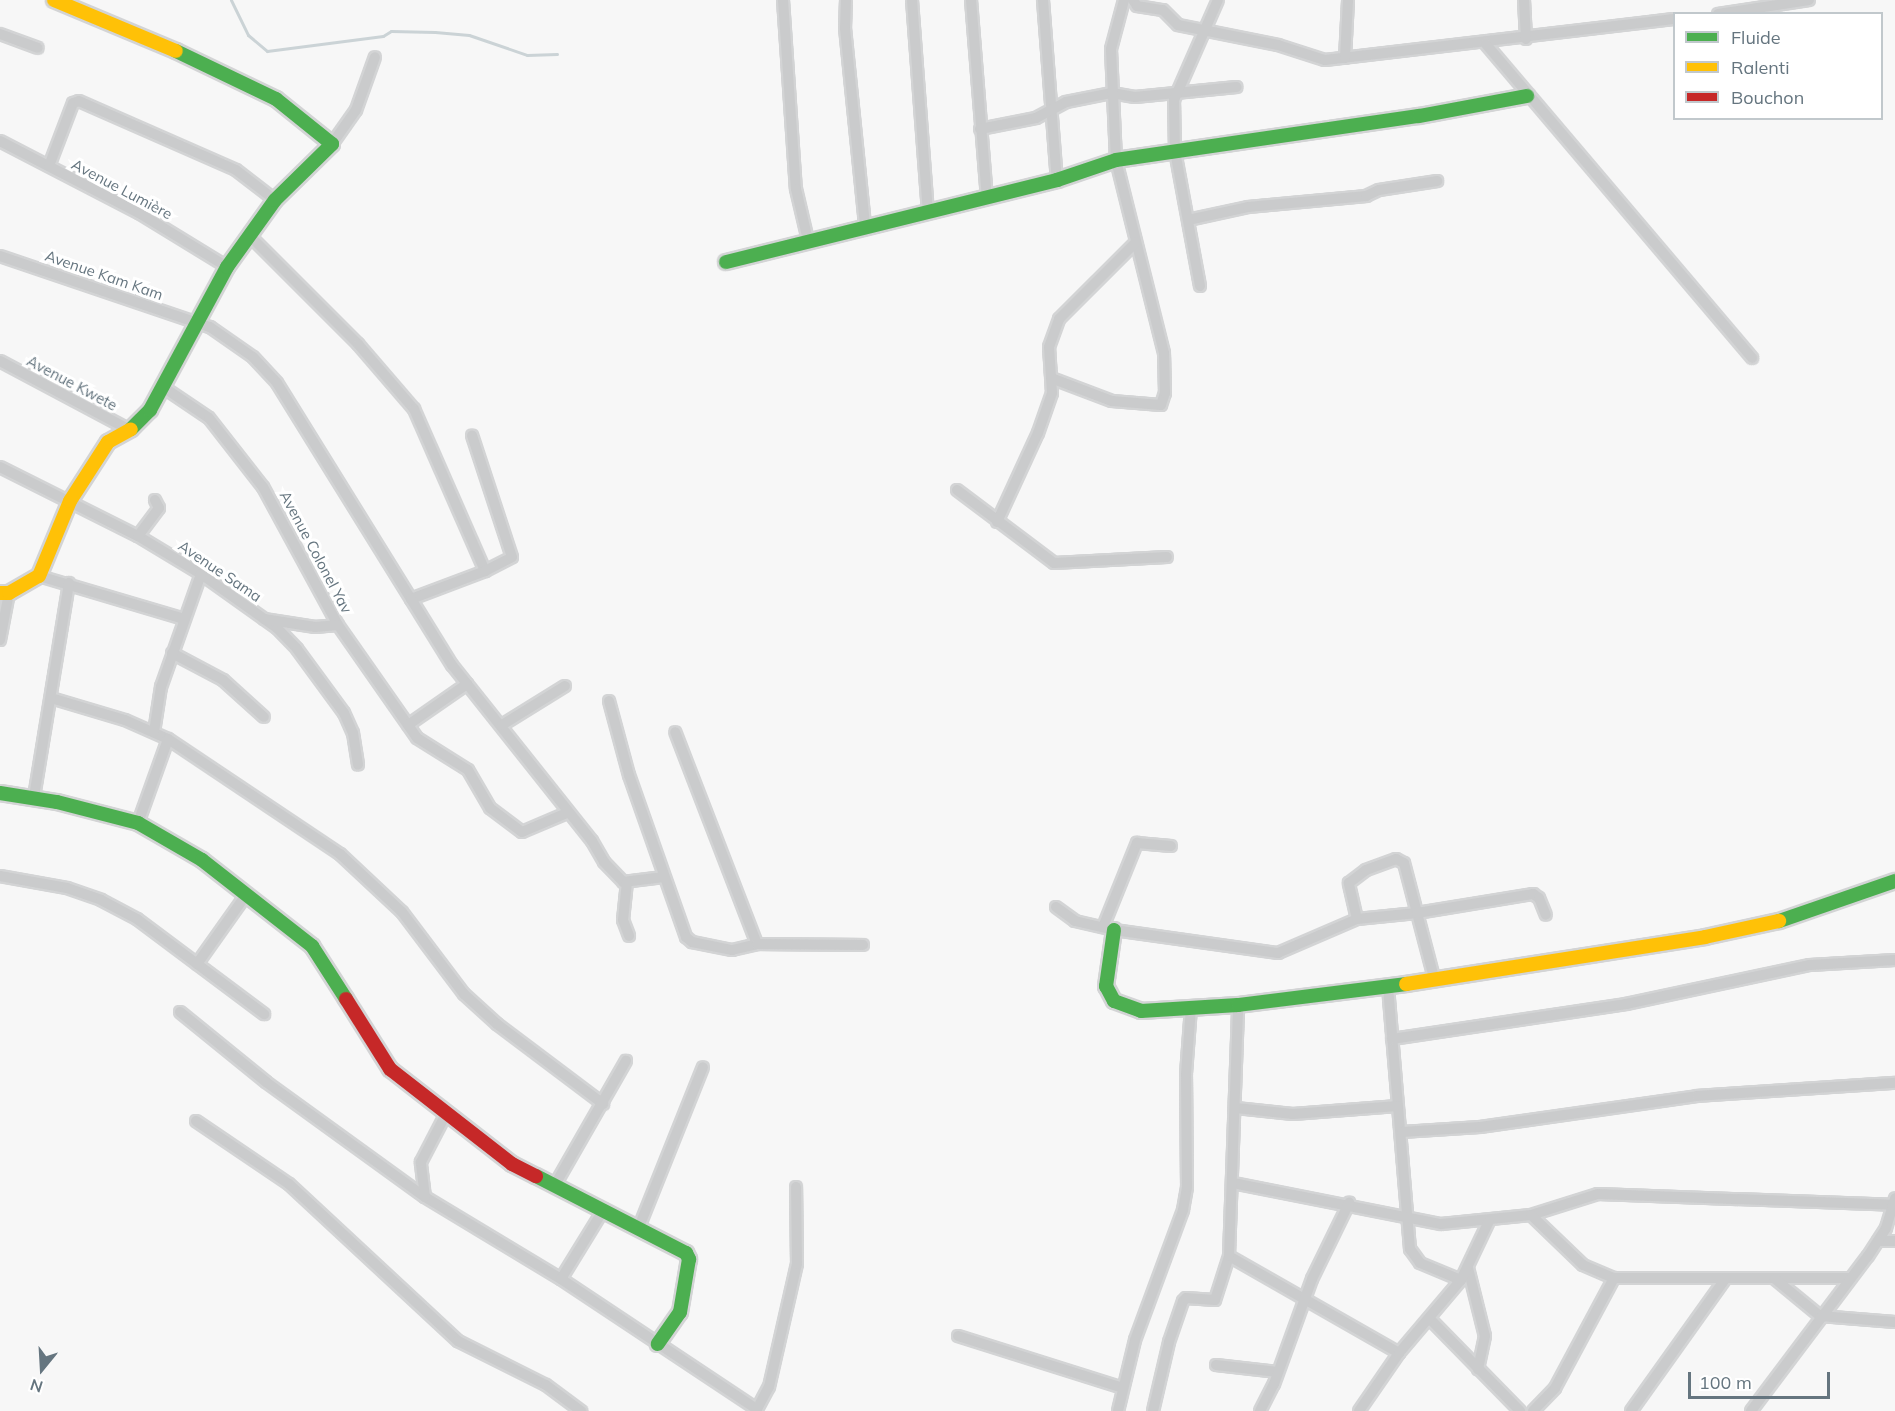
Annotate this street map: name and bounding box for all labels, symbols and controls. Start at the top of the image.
legend [1673,12,1883,120]
text: Fluide [1731,26,1781,49]
text: Ralenti [1731,56,1789,79]
text: Bouchon [1731,86,1804,109]
street label: Avenue Lumière [69,155,175,223]
street label: Avenue Kam Kam [43,246,165,304]
street label: Avenue Kwete [24,352,120,414]
street label: Avenue Colonel Yav [276,488,356,616]
street label: Avenue Sama [175,537,265,605]
north arrow [12,1339,72,1399]
scale bar [1691,1360,1834,1398]
text: 100 m [1699,1371,1752,1394]
text: N [28,1375,45,1397]

